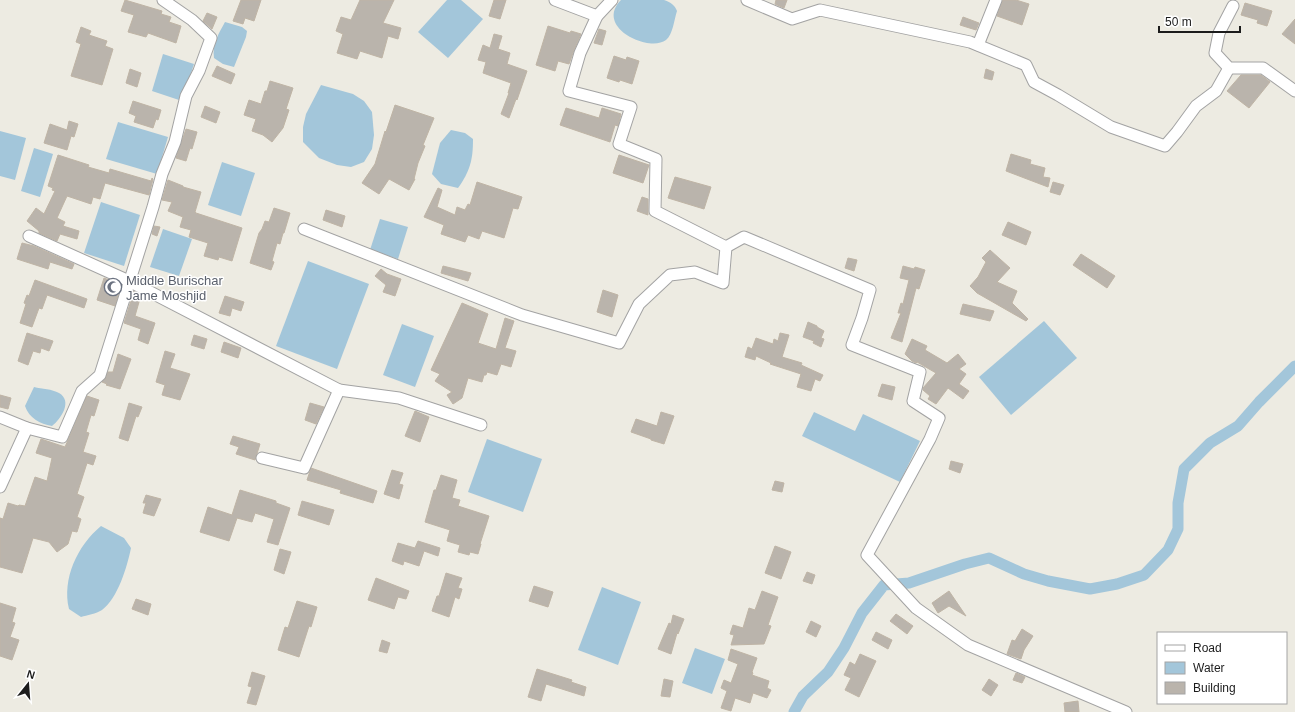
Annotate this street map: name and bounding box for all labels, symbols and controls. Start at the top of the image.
scale bar [1159,8,1240,34]
text: 50 m [1165,15,1192,29]
place label: Middle Burischar Jame Moshjid [126,273,223,303]
mosque icon: Middle Burischar Jame Moshjid [103,277,123,297]
legend [1157,632,1287,704]
text: Road [1193,641,1222,655]
text: Water [1193,661,1225,675]
north arrow [8,664,48,704]
text: N [25,668,37,681]
text: Building [1193,681,1236,695]

